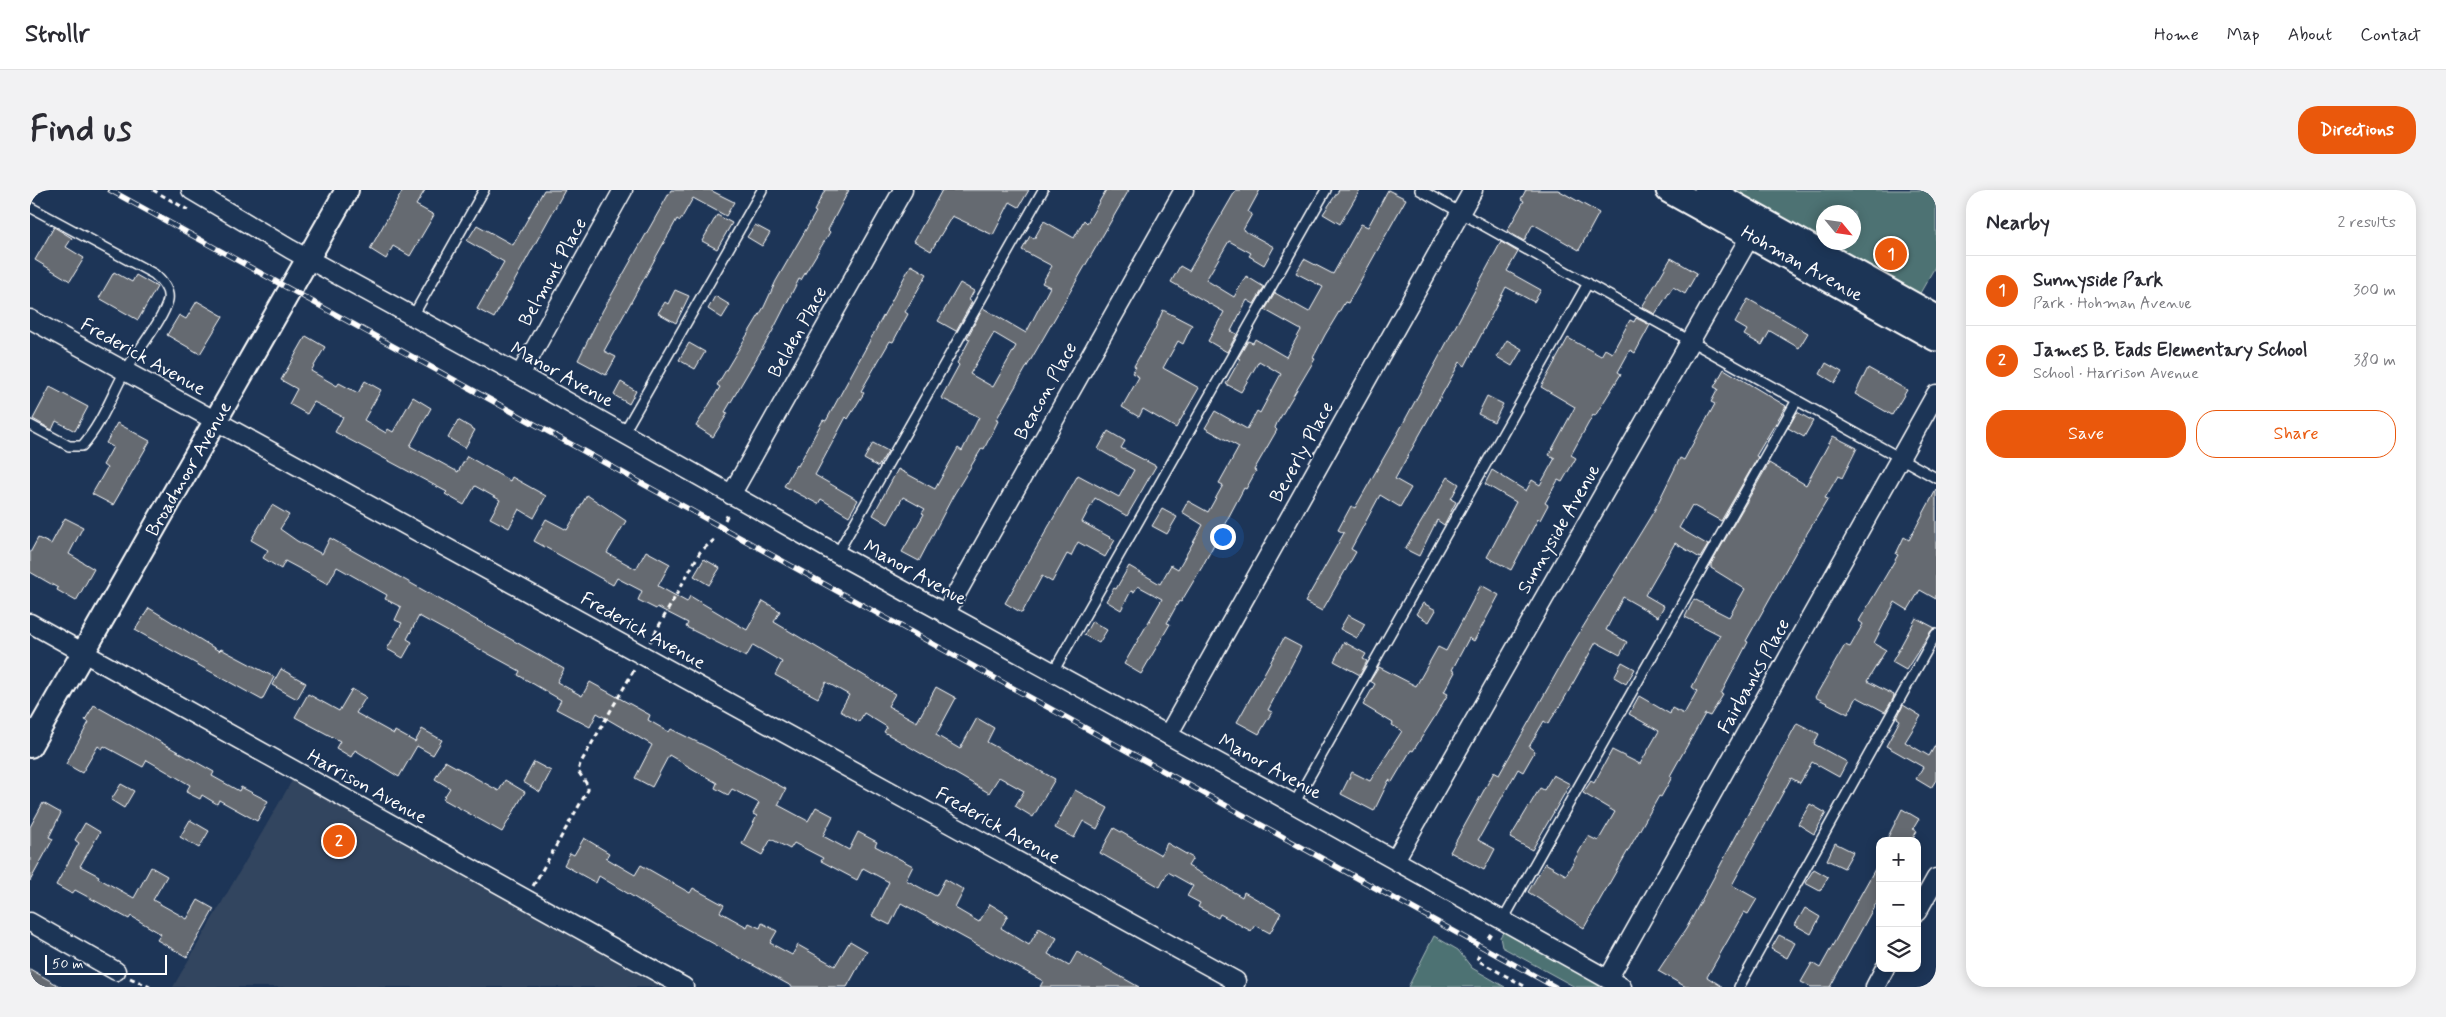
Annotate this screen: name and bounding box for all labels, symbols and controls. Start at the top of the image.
text: Strollr [25,19,89,50]
text: Home [2154,23,2199,47]
text: Map [2227,23,2260,47]
text: About [2288,23,2332,47]
text: Contact [2360,23,2421,47]
button: Directions [2298,106,2416,154]
text: Find us [30,107,132,153]
north arrow [1816,205,1861,250]
text: Nearby [1986,209,2050,237]
text: 2 results [2338,212,2396,233]
street label: Belmont Place [513,213,593,331]
street label: Hohman Avenue [1736,220,1868,308]
pin: 1 [1875,235,1907,273]
text: Sunnyside Park [2033,268,2163,293]
text: 1 [1998,280,2006,301]
text: 300 m [2353,280,2396,301]
street label: Belden Place [763,282,833,382]
text: Park · Hohman Avenue [2033,293,2192,314]
street label: Frederick Avenue [76,312,210,402]
street label: Manor Avenue [506,336,618,414]
street label: Beacon Place [1009,337,1083,445]
text: James B. Eads Elementary School [2033,338,2307,363]
text: 2 [1998,350,2006,371]
text: 380 m [2353,350,2396,371]
text: School · Harrison Avenue [2033,363,2199,384]
street label: Broadmoor Avenue [140,397,238,541]
street label: Beverly Place [1264,397,1340,507]
button: Save [1986,410,2186,458]
button: Share [2196,410,2396,458]
street label: Sunnyside Avenue [1512,459,1607,599]
your location [1210,524,1236,550]
street label: Manor Avenue [859,534,971,612]
street label: Frederick Avenue [576,586,710,676]
street label: Fairbanks Place [1712,614,1796,738]
street label: Manor Avenue [1214,728,1326,806]
street label: Harrison Avenue [303,744,431,830]
street label: Frederick Avenue [931,781,1065,871]
pin: 2 [323,822,355,860]
map controls [1876,837,1921,972]
button: + [1876,837,1921,882]
button: − [1876,882,1921,927]
button: layers [1876,927,1921,972]
scale bar [45,952,168,975]
text: 50 m [52,955,83,973]

